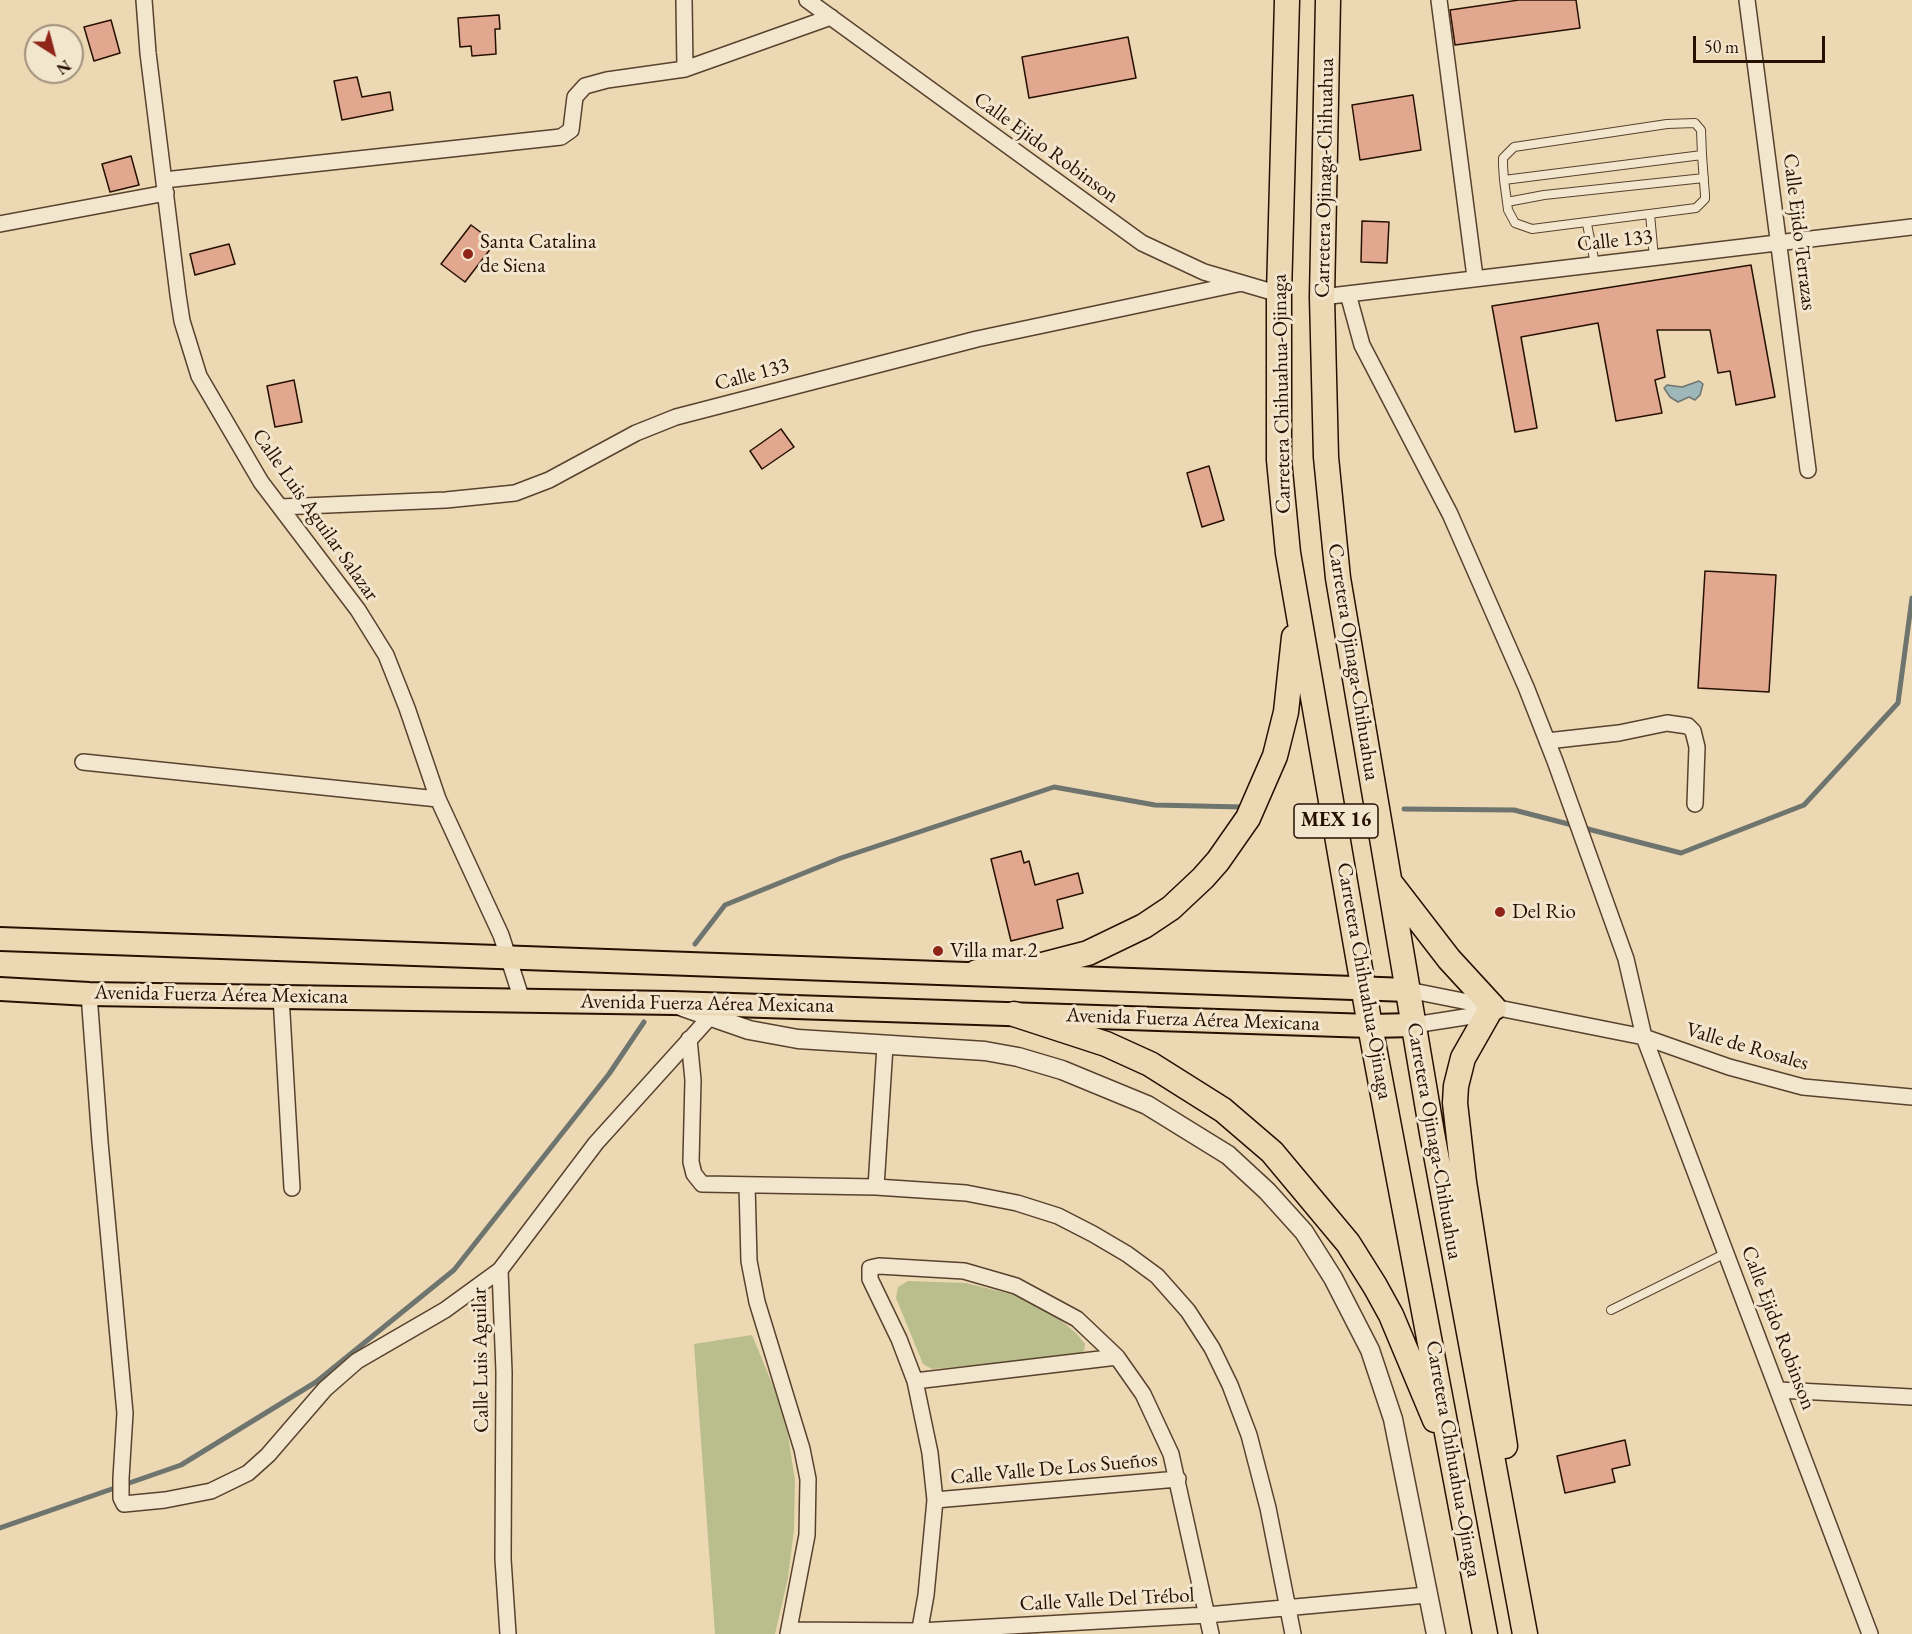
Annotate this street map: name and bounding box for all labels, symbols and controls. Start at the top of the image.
north arrow [24,24,84,84]
scale bar [1696,24,1828,62]
text: 50 m [1704,35,1739,58]
text: N [52,55,75,80]
street label: Carretera Ojinaga-Chihuahua [1310,58,1340,298]
street label: Calle Ejido Robinson [968,87,1124,209]
street label: Calle Ejido Terrazas [1777,152,1821,312]
street label: Calle 133 [1576,224,1654,258]
place label: Santa Catalina de Siena [480,229,596,279]
marker: Santa Catalina de Siena [461,247,475,261]
street label: Carretera Chihuahua-Ojinaga [1267,274,1297,514]
street label: Calle 133 [712,353,792,397]
street label: Calle Luis Aguilar Salazar [246,424,384,606]
street label: Carretera Ojinaga-Chihuahua [1322,542,1384,782]
road number: MEX 16 [1294,804,1378,838]
street label: Carretera Chihuahua-Ojinaga [1331,861,1397,1101]
place label: Del Rio [1512,899,1576,925]
marker: Del Rio [1493,905,1507,919]
place label: Villa mar 2 [950,938,1038,964]
marker: Villa mar 2 [931,944,945,958]
street label: Avenida Fuerza Aérea Mexicana [94,980,348,1010]
street label: Avenida Fuerza Aérea Mexicana [580,989,834,1019]
street label: Avenida Fuerza Aérea Mexicana [1066,1003,1320,1037]
street label: Valle de Rosales [1683,1017,1811,1077]
street label: Carretera Ojinaga-Chihuahua [1401,1021,1467,1261]
street label: Calle Ejido Robinson [1735,1243,1821,1413]
street label: Calle Luis Aguilar [467,1287,495,1433]
street label: Carretera Chihuahua-Ojinaga [1420,1339,1486,1579]
street label: Calle Valle De Los Sueños [949,1447,1159,1491]
street label: Calle Valle Del Trébol [1019,1583,1195,1617]

